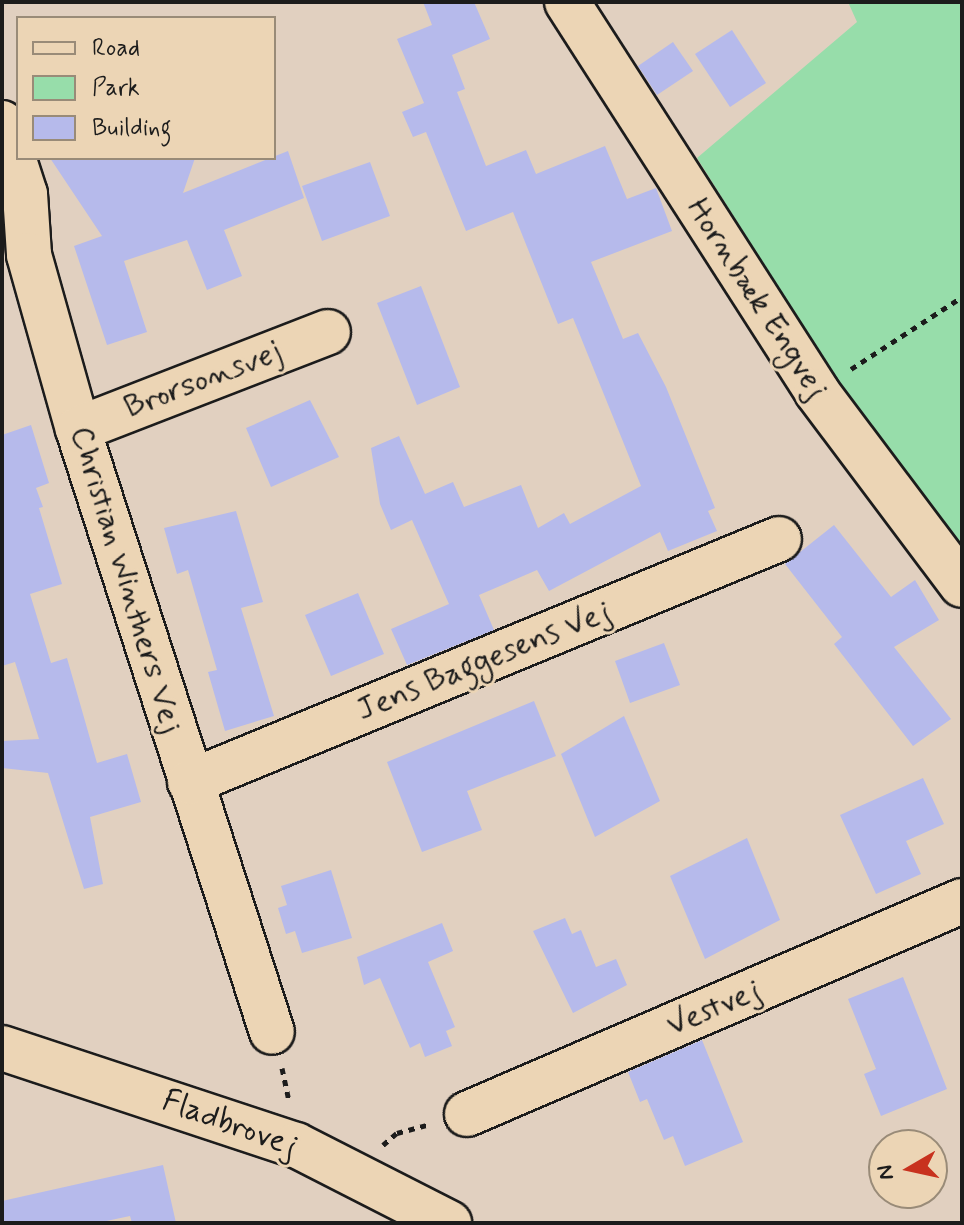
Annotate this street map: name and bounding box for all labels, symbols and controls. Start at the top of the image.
legend [16,16,276,160]
text: Road [92,33,140,64]
text: Park [92,73,140,104]
text: Building [92,113,172,144]
street label: Hornbæk Engvej [679,194,835,404]
street label: Brorsonsvej [119,332,287,428]
street label: Christian Winthers Vej [62,425,190,735]
street label: Jens Baggesens Vej [351,592,617,730]
street label: Vestvej [661,971,767,1045]
street label: Fladbrovej [157,1082,303,1166]
north arrow [868,1129,948,1209]
text: N [871,1163,901,1182]

